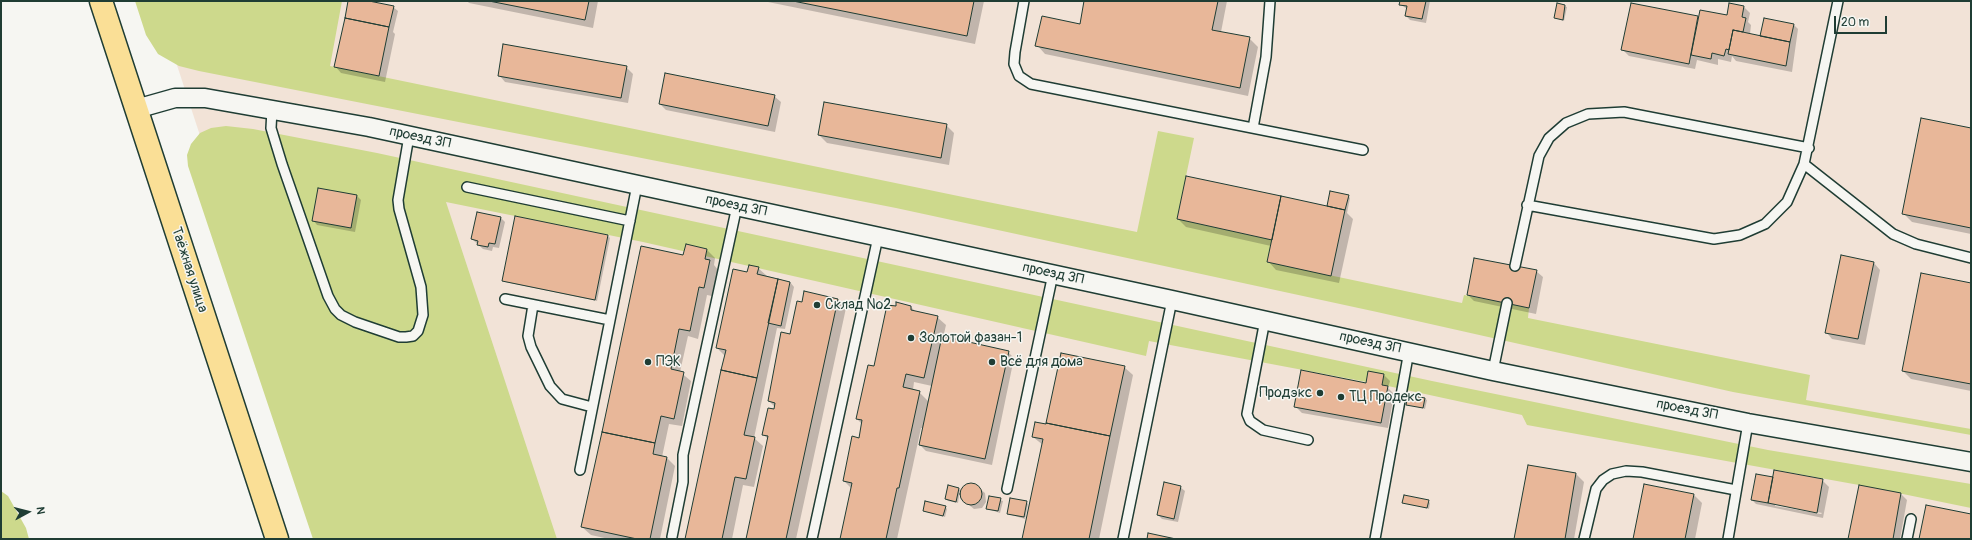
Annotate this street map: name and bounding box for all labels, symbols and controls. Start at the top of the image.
scale bar [1836,8,1889,34]
text: 20 m [1841,15,1869,30]
street label: проезд 3П [388,123,452,153]
street label: проезд 3П [704,191,768,221]
street label: Таёжная улица [167,225,211,315]
street label: проезд 3П [1021,259,1085,289]
place label: Склад №2 [825,297,891,313]
marker: Склад №2 [812,300,822,310]
street label: проезд 3П [1338,328,1402,358]
place label: Золотой фазан-1 [919,330,1022,346]
marker: Золотой фазан-1 [906,333,916,343]
place label: ПЭК [656,354,681,370]
place label: Всё для дома [1000,354,1083,370]
marker: ПЭК [643,357,653,367]
marker: Всё для дома [987,357,997,367]
place label: Продэкс [1259,385,1312,401]
marker: Продэкс [1315,388,1325,398]
place label: ТЦ Продекс [1349,389,1422,405]
marker: ТЦ Продекс [1336,392,1346,402]
street label: проезд 3П [1655,396,1719,424]
north arrow [8,492,48,532]
text: N [34,506,47,515]

